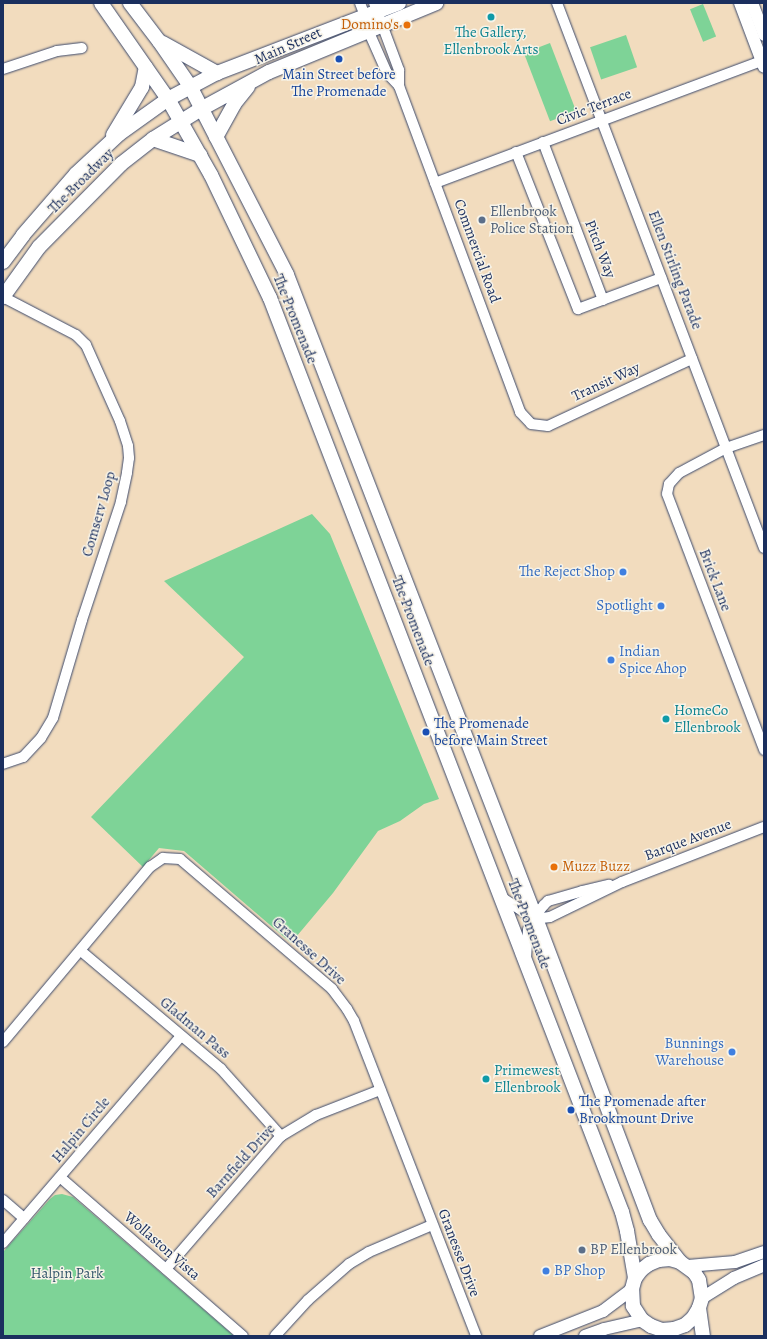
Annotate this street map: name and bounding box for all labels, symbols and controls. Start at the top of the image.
marker: The Gallery, Ellenbrook Arts [486,12,496,22]
place label: Domino's [341,16,399,34]
marker: Domino's [402,20,412,30]
street label: Main Street [252,23,324,69]
place label: The Gallery, Ellenbrook Arts [444,23,538,58]
marker: Main Street before The Promenade [334,54,344,64]
place label: Main Street before The Promenade [282,65,396,100]
street label: Civic Terrace [554,84,634,130]
street label: The Broadway [45,145,117,217]
street label: Commercial Road [450,197,504,305]
place label: Ellenbrook Police Station [490,202,574,237]
street label: Ellen Stirling Parade [644,208,706,332]
marker: Ellenbrook Police Station [477,215,487,225]
street label: Pitch Way [581,217,619,281]
street label: The Promenade [269,272,321,366]
street label: Transit Way [569,358,643,406]
street label: Comserv Loop [78,469,120,559]
street label: Brick Lane [695,546,735,614]
place label: The Reject Shop [519,563,615,581]
marker: The Reject Shop [618,567,628,577]
street label: The Promenade [388,573,438,669]
place label: Spotlight [596,597,653,615]
marker: Spotlight [656,601,666,611]
place label: Indian Spice Ahop [619,642,687,677]
marker: Indian Spice Ahop [606,655,616,665]
place label: HomeCo Ellenbrook [674,701,741,736]
place label: The Promenade before Main Street [434,714,548,749]
marker: HomeCo Ellenbrook [661,714,671,724]
marker: The Promenade before Main Street [421,727,431,737]
street label: Barque Avenue [642,815,734,865]
place label: Muzz Buzz [562,858,630,876]
marker: Muzz Buzz [549,862,559,872]
street label: The Promenade [504,876,554,972]
street label: Granesse Drive [269,913,349,989]
street label: Gladman Pass [156,993,234,1063]
place label: Bunnings Warehouse [656,1034,724,1069]
marker: Bunnings Warehouse [727,1047,737,1057]
place label: Primewest Ellenbrook [494,1061,561,1096]
marker: Primewest Ellenbrook [481,1074,491,1084]
place label: The Promenade after Brookmount Drive [579,1092,706,1127]
street label: Halpin Circle [48,1093,114,1167]
marker: The Promenade after Brookmount Drive [566,1105,576,1115]
street label: Barnfield Drive [203,1120,279,1202]
street label: Granesse Drive [434,1207,484,1299]
street label: Wollaston Vista [120,1208,204,1284]
place label: BP Ellenbrook [590,1241,677,1259]
marker: BP Ellenbrook [577,1245,587,1255]
place label: BP Shop [554,1262,605,1280]
park label: Halpin Park [30,1265,104,1283]
marker: BP Shop [541,1266,551,1276]

